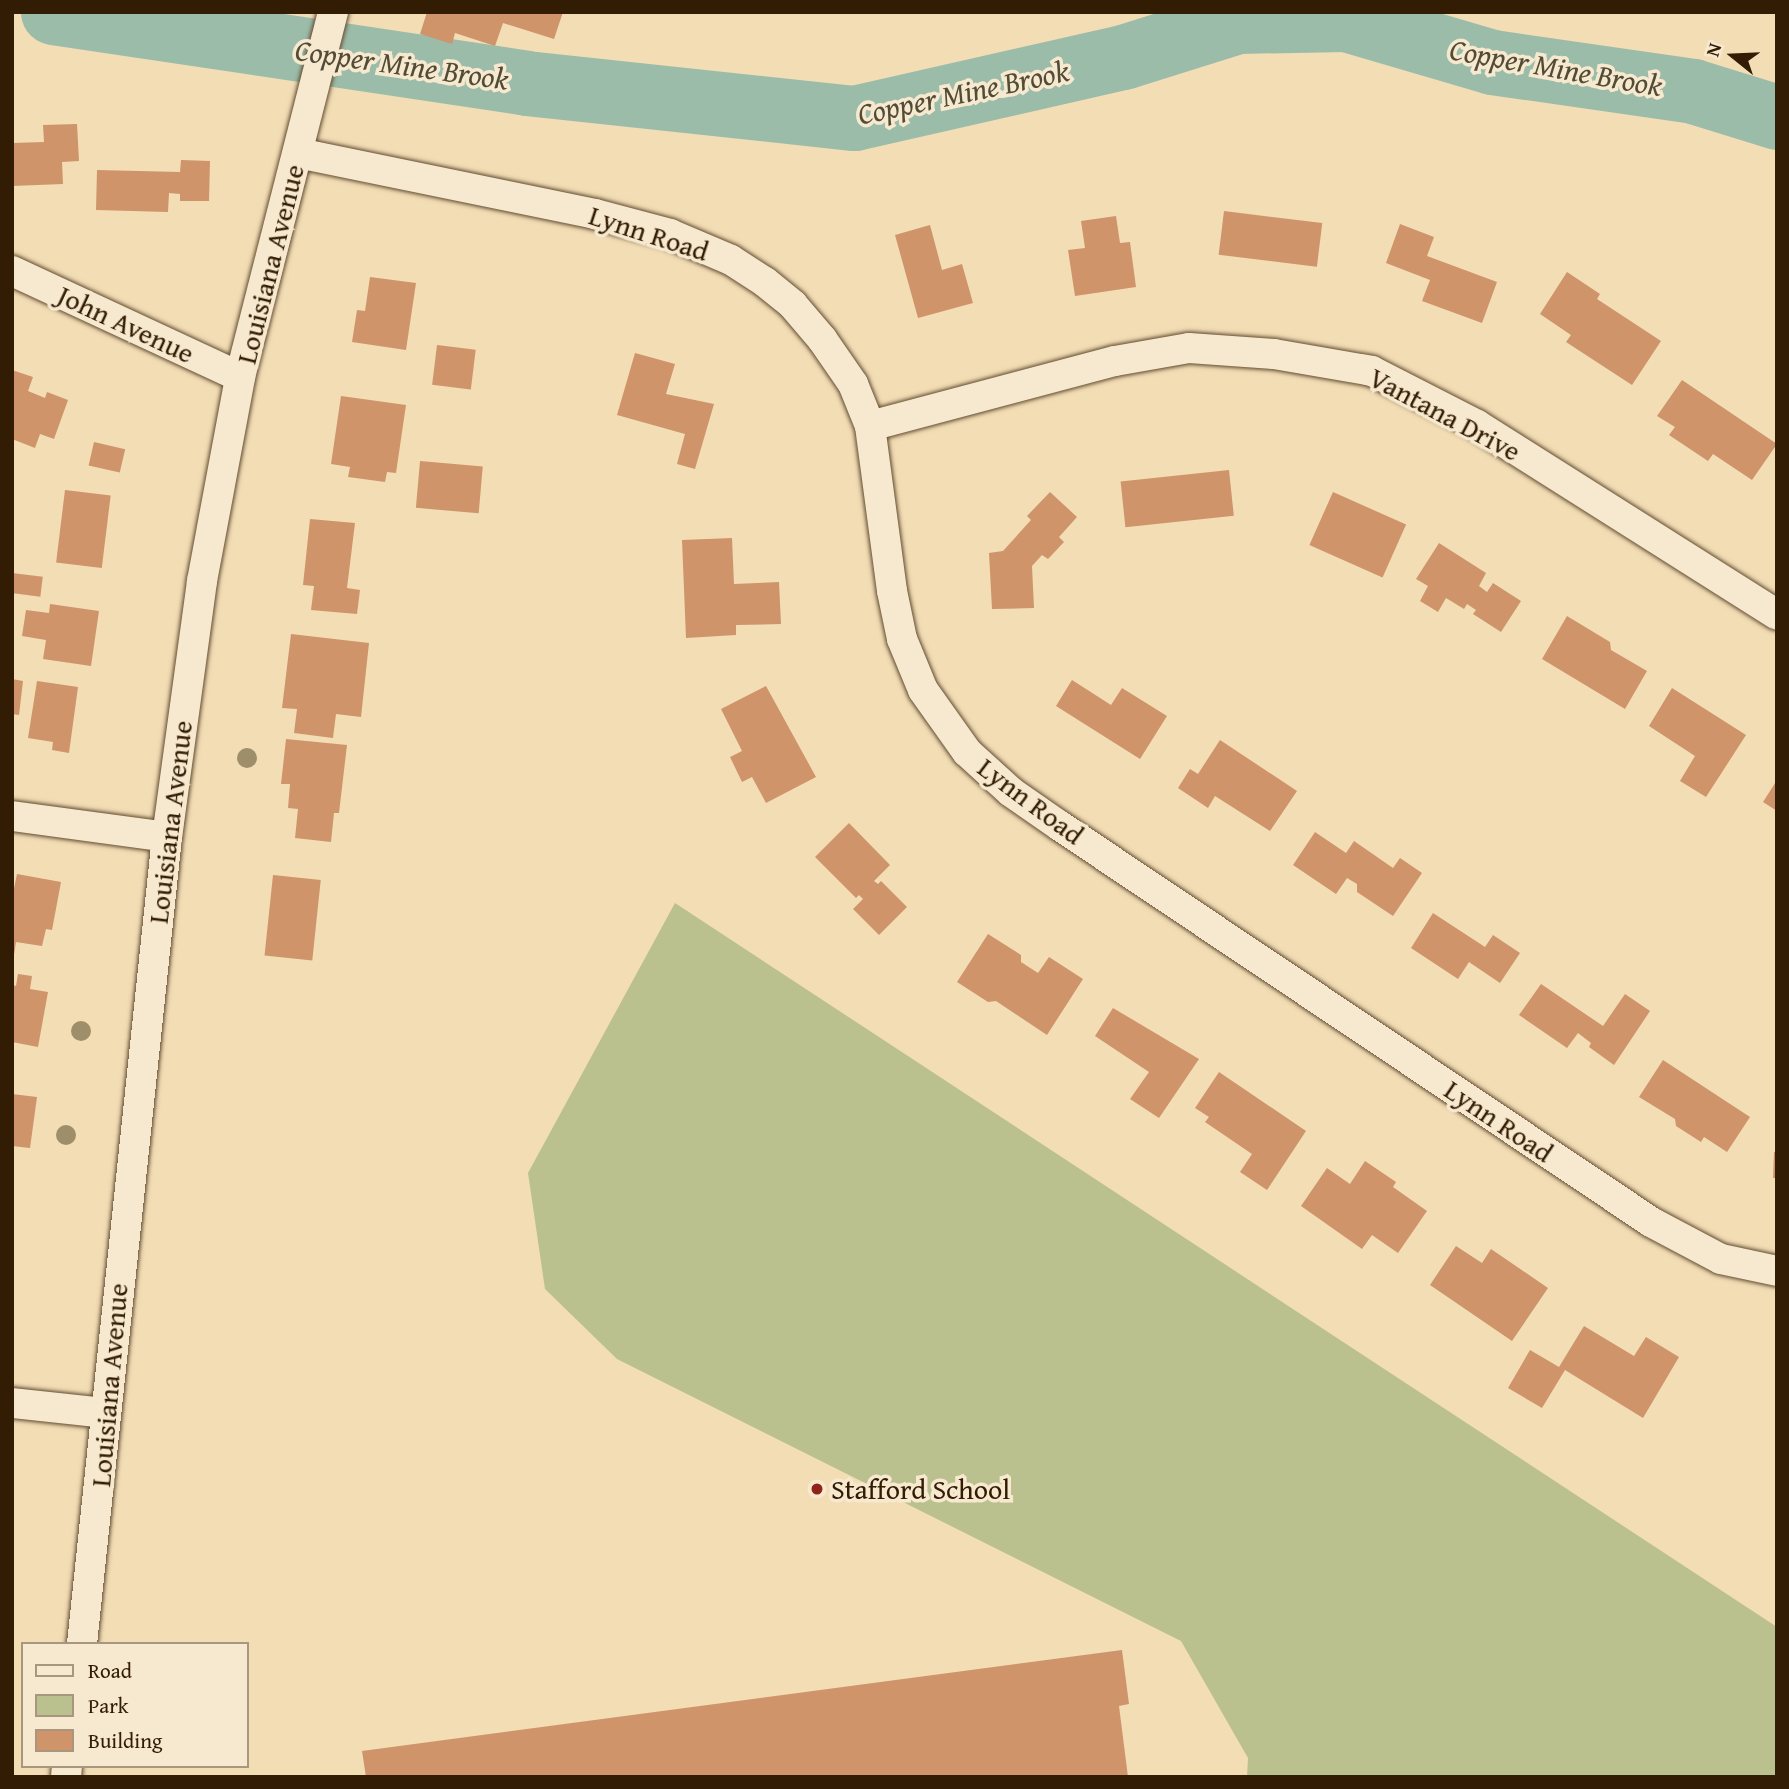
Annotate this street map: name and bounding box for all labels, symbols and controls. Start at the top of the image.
north arrow [1698,21,1768,91]
water label: Copper Mine Brook [293,31,511,97]
water label: Copper Mine Brook [1447,31,1665,103]
text: N [1698,39,1728,60]
water label: Copper Mine Brook [854,52,1072,132]
street label: Louisiana Avenue [229,161,311,367]
street label: Lynn Road [585,198,713,268]
street label: John Avenue [52,278,200,370]
street label: Vantana Drive [1364,360,1526,468]
street label: Louisiana Avenue [141,719,199,925]
street label: Lynn Road [971,750,1091,852]
street label: Lynn Road [1438,1072,1560,1170]
street label: Louisiana Avenue [83,1282,135,1488]
place label: Stafford School [831,1472,1010,1506]
marker: Stafford School [809,1481,825,1497]
legend [21,1642,248,1768]
text: Road [88,1655,132,1686]
text: Park [88,1690,129,1721]
text: Building [88,1725,162,1756]

